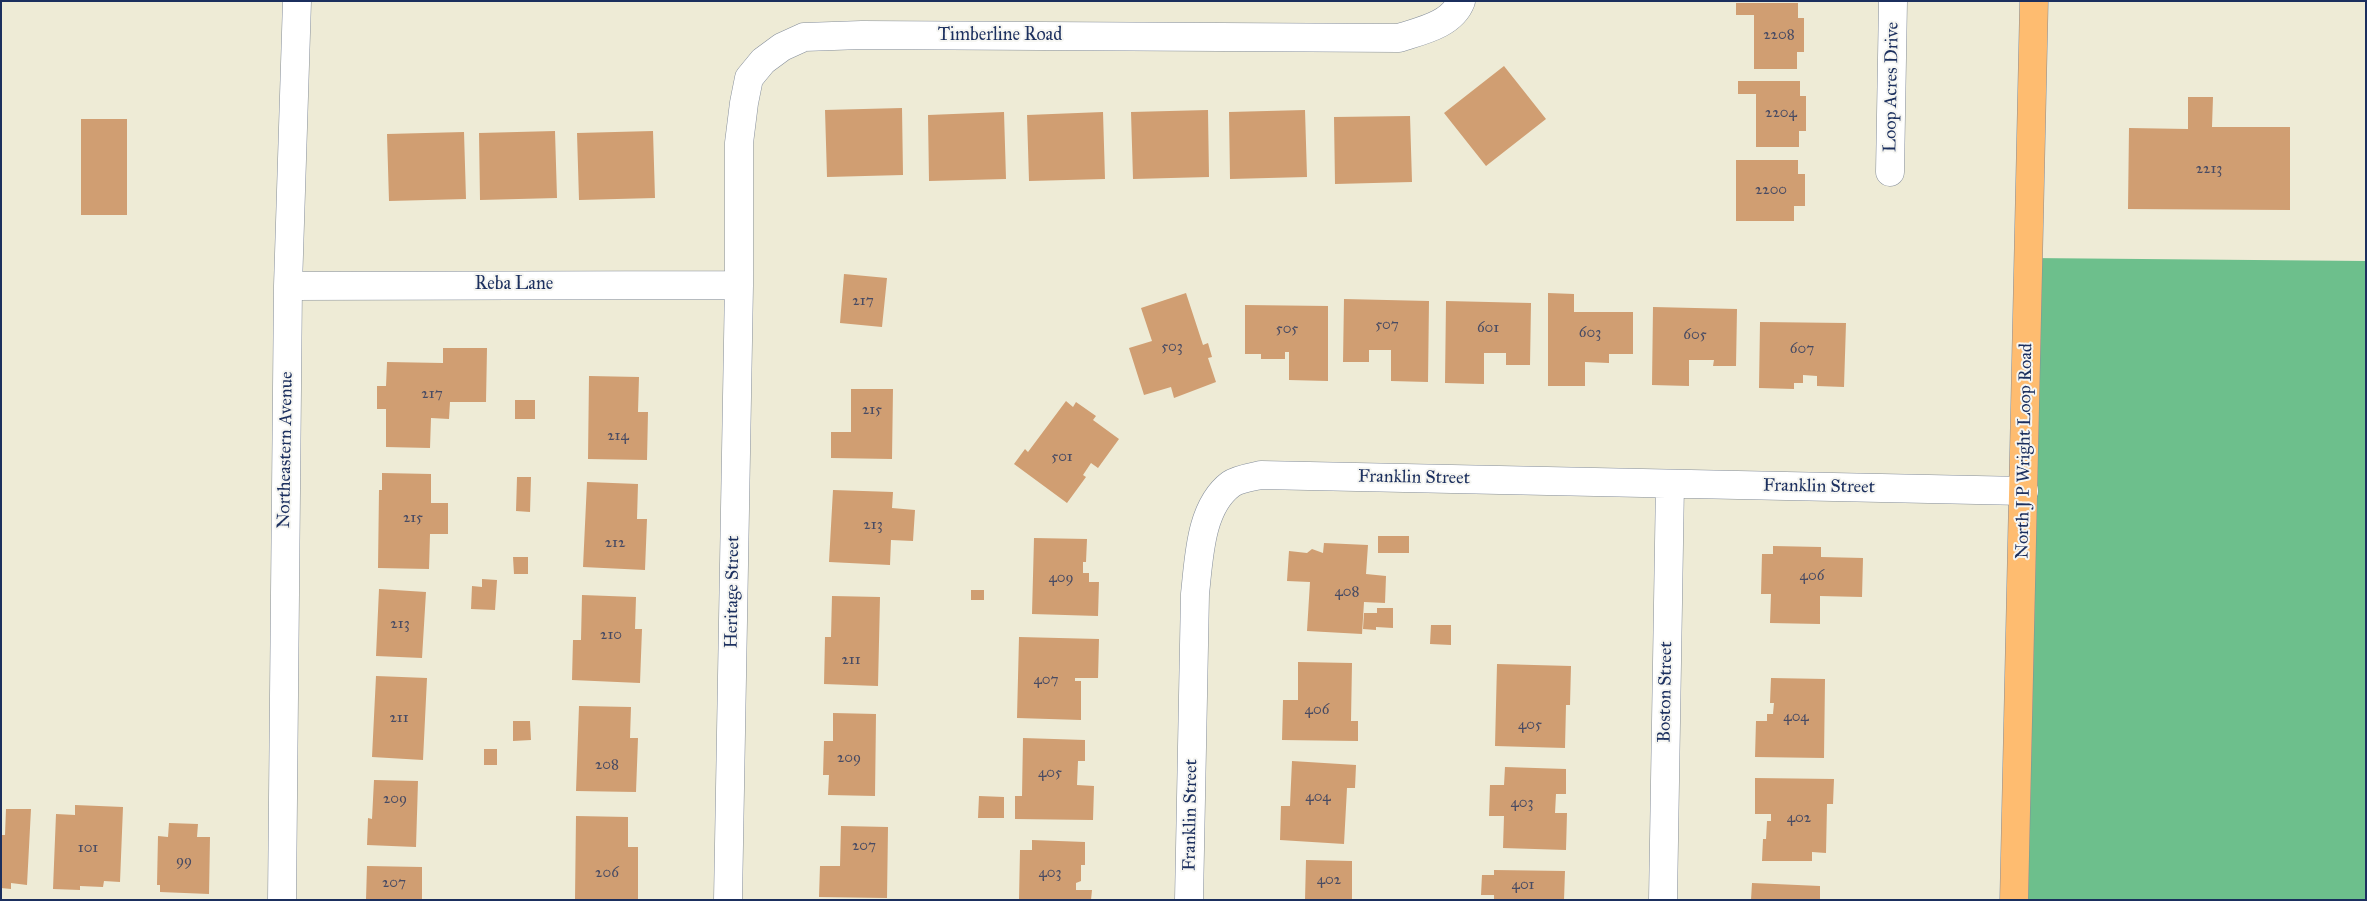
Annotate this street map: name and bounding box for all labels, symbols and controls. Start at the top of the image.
street label: Loop Acres Drive [1880,22,1904,152]
street label: Timberline Road [938,25,1062,47]
house number: 2208 [1763,26,1795,44]
house number: 2204 [1765,104,1797,122]
house number: 2213 [2196,160,2222,178]
house number: 2200 [1755,181,1787,199]
street label: Reba Lane [475,274,553,296]
house number: 217 [852,292,874,310]
house number: 507 [1375,316,1399,334]
house number: 601 [1477,319,1499,337]
house number: 505 [1276,320,1298,338]
house number: 603 [1579,324,1601,342]
house number: 605 [1683,326,1707,344]
house number: 503 [1161,338,1183,356]
house number: 607 [1790,340,1814,358]
street label: North J P Wright Loop Road [2012,343,2038,559]
street label: Northeastern Avenue [274,371,298,529]
house number: 217 [421,385,443,403]
house number: 215 [862,401,882,419]
house number: 214 [607,427,629,445]
house number: 501 [1051,448,1073,466]
street label: Franklin Street [1358,466,1470,490]
street label: Franklin Street [1763,475,1875,499]
house number: 215 [403,509,423,527]
house number: 213 [863,516,883,534]
house number: 212 [605,534,625,552]
street label: Heritage Street [721,535,745,649]
house number: 406 [1800,567,1824,585]
house number: 409 [1048,569,1074,587]
house number: 408 [1334,583,1360,601]
house number: 213 [390,615,410,633]
house number: 210 [600,626,622,644]
street label: Boston Street [1654,641,1678,743]
house number: 211 [841,651,861,669]
house number: 407 [1033,671,1059,689]
house number: 406 [1305,701,1329,719]
house number: 404 [1783,708,1809,726]
house number: 211 [389,709,409,727]
house number: 405 [1518,716,1542,734]
house number: 209 [837,749,861,767]
house number: 208 [595,756,619,774]
street label: Franklin Street [1179,759,1203,871]
house number: 405 [1038,764,1062,782]
house number: 404 [1305,788,1331,806]
house number: 209 [383,790,407,808]
house number: 403 [1510,794,1534,812]
house number: 402 [1787,809,1811,827]
house number: 207 [852,837,876,855]
house number: 101 [78,839,98,857]
house number: 99 [176,852,192,870]
house number: 206 [595,864,619,882]
house number: 403 [1038,864,1062,882]
house number: 402 [1317,871,1341,889]
house number: 207 [382,874,406,892]
house number: 401 [1512,876,1534,894]

